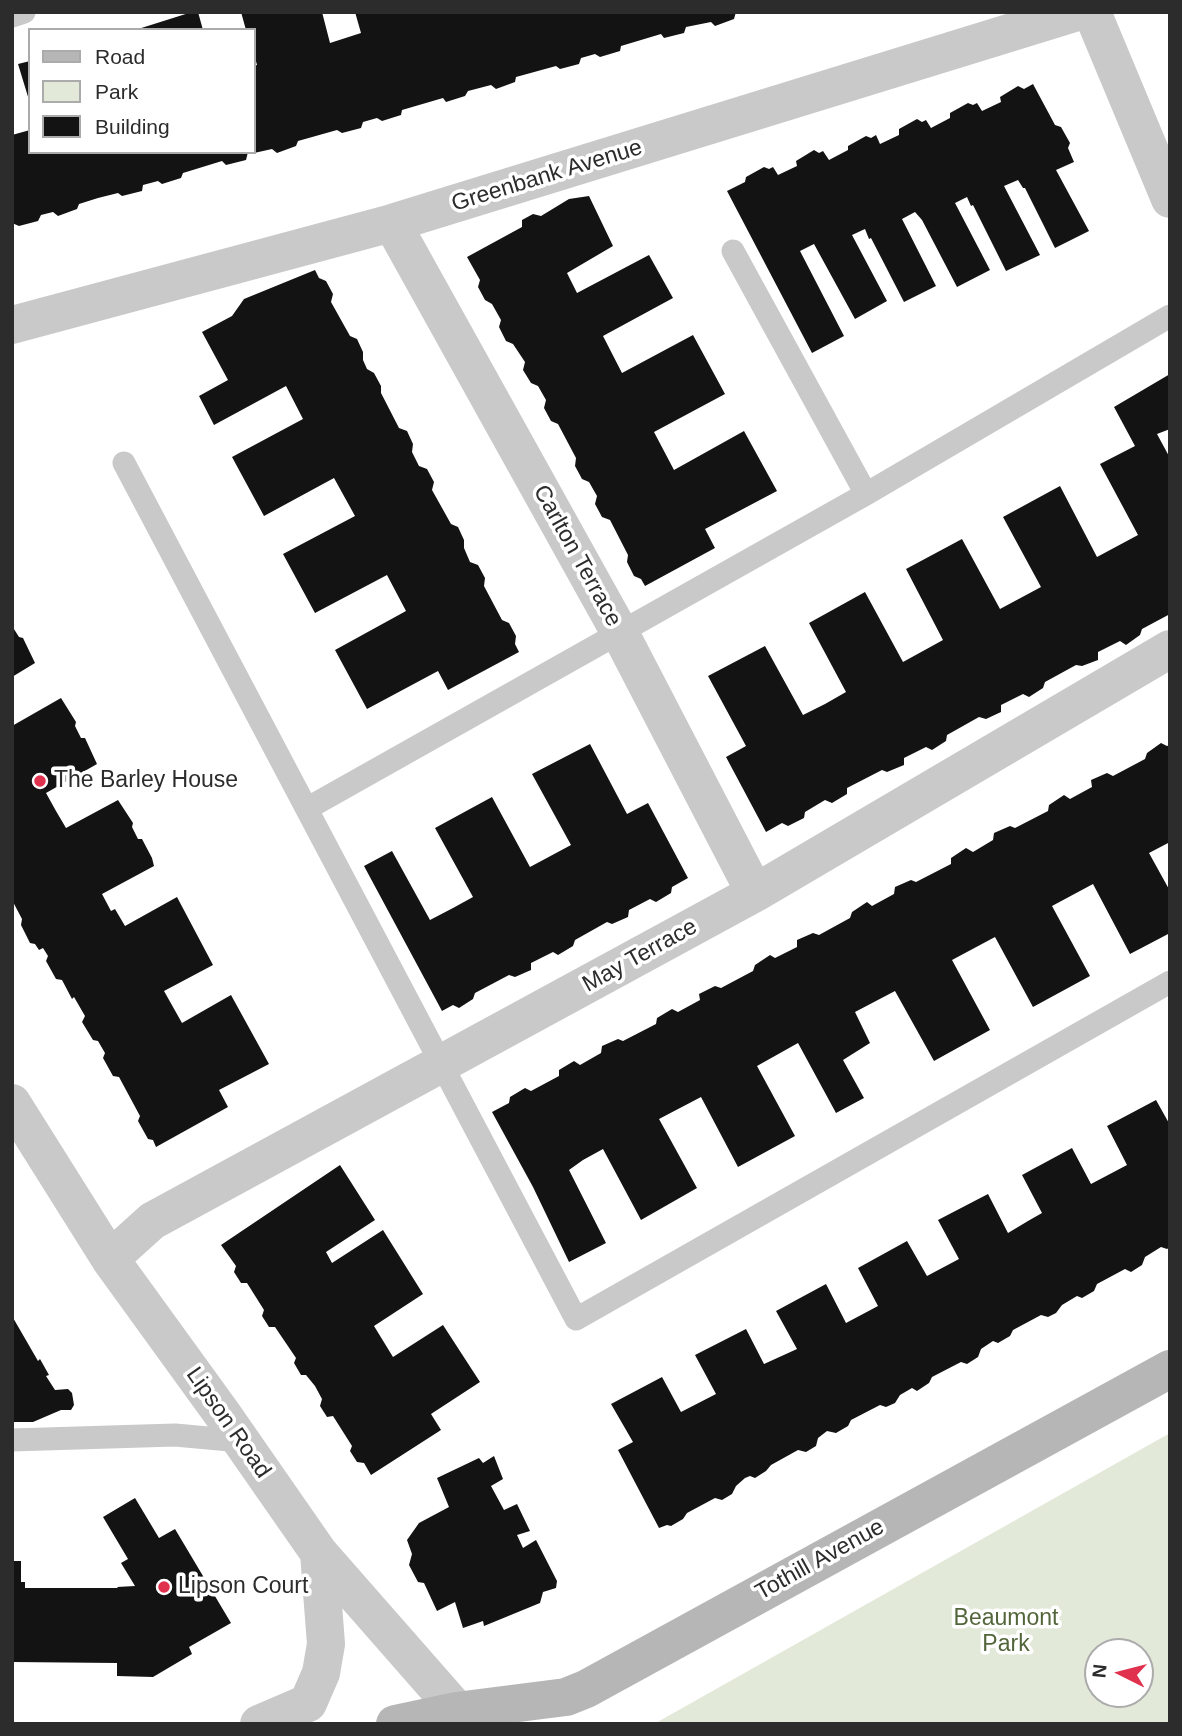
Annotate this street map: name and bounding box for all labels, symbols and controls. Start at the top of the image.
legend [28,28,256,154]
text: Road [95,45,145,68]
text: Park [95,80,138,103]
text: Building [95,115,170,138]
street label: Greenbank Avenue [448,134,646,218]
street label: Carlton Terrace [527,481,627,631]
place label: The Barley House [54,767,238,795]
marker: The Barley House [32,773,48,789]
street label: May Terrace [578,913,702,999]
street label: Lipson Road [180,1362,276,1484]
street label: Tothill Avenue [751,1513,889,1607]
place label: Lipson Court [178,1573,308,1601]
marker: Lipson Court [156,1579,172,1595]
park label: Beaumont Park [954,1605,1058,1659]
north arrow [1084,1638,1154,1708]
text: N [1088,1663,1111,1679]

